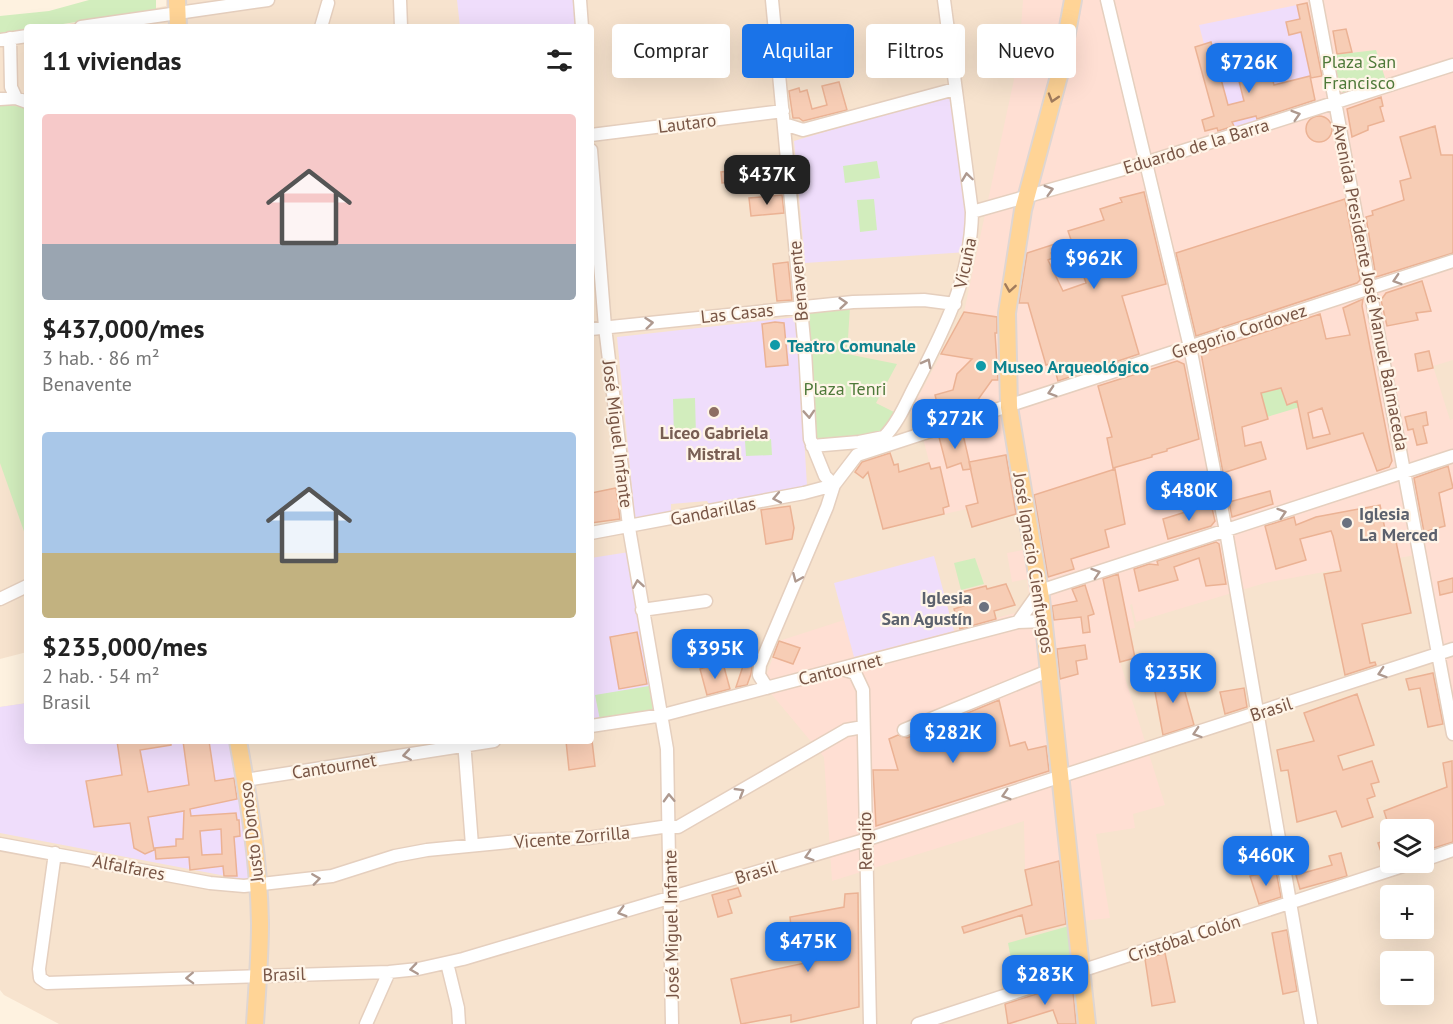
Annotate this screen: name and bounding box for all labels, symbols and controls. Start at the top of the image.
chip: Comprar [612,24,730,78]
chip: Alquilar [742,24,854,78]
chip: Filtros [866,24,965,78]
chip: Nuevo [977,24,1076,78]
pin: $726K [1207,43,1291,94]
text: 11 viviendas [42,44,182,77]
icon: filters [543,44,576,77]
text: $726K [1220,49,1278,75]
park label: Plaza San Francisco [1322,50,1396,94]
one-way arrow [1048,93,1060,103]
street label: Lautaro [657,108,717,138]
one-way arrow [1290,110,1301,123]
street label: Eduardo de la Barra [1120,113,1272,179]
street label: Avenida Presidente José Manuel Balmaceda [1328,121,1414,453]
icon: home [255,153,363,261]
pin: $437K [725,155,809,206]
text: $437K [738,161,796,187]
one-way arrow [962,172,974,181]
one-way arrow [1043,185,1054,197]
street label: Vicuña [948,235,982,292]
pin: $962K [1052,239,1136,290]
street label: Benavente [783,240,813,322]
text: $962K [1065,245,1123,271]
one-way arrow [1393,272,1403,285]
one-way arrow [1004,283,1017,293]
one-way arrow [839,297,848,310]
street label: Las Casas [699,298,775,328]
street label: Gregorio Cordovez [1168,298,1310,364]
text: $437,000/mes [42,312,204,345]
one-way arrow [645,317,654,330]
place label: Teatro Comunale [787,334,916,357]
marker: Teatro Comunale [768,338,782,352]
text: 3 hab. · 86 m² [42,345,160,371]
place label: Museo Arqueológico [993,355,1149,378]
street label: José Miguel Infante [597,358,638,509]
one-way arrow [920,359,931,369]
marker: Museo Arqueológico [974,359,988,373]
text: Benavente [42,371,132,397]
park label: Plaza Tenri [803,377,887,400]
one-way arrow [1048,385,1058,398]
pin: $272K [913,399,997,450]
marker: Liceo Gabriela Mistral [707,405,721,419]
text: $272K [926,405,984,431]
one-way arrow [802,409,815,418]
place label: Liceo Gabriela Mistral [660,421,768,465]
street label: José Ignacio Cienfuegos [1008,470,1060,655]
icon: home [255,471,363,579]
pin: $480K [1147,471,1231,522]
text: $480K [1160,477,1218,503]
street label: Gandarillas [668,491,758,531]
one-way arrow [772,491,782,504]
place label: Iglesia La Merced [1359,502,1438,546]
one-way arrow [1276,507,1287,520]
marker: Iglesia La Merced [1340,516,1354,530]
one-way arrow [1090,568,1101,580]
one-way arrow [792,572,804,583]
one-way arrow [632,580,645,590]
place label: Iglesia San Agustín [881,586,972,630]
marker: Iglesia San Agustín [977,600,991,614]
pin: $395K [673,629,757,680]
text: $235,000/mes [42,630,207,663]
text: $395K [686,635,744,661]
street label: Cantournet [796,648,884,690]
pin: $235K [1131,653,1215,704]
text: $235K [1144,659,1202,685]
text: 2 hab. · 54 m² [42,663,160,689]
one-way arrow [1377,665,1388,678]
text: Brasil [42,689,90,715]
street label: Brasil [1247,691,1296,727]
pin: $282K [911,713,995,764]
text: $282K [924,719,982,745]
one-way arrow [1192,726,1203,739]
street label: Cantournet [290,748,378,784]
one-way arrow [403,748,412,760]
street label: Justo Donoso [233,780,269,885]
one-way arrow [734,788,744,799]
one-way arrow [1001,788,1012,800]
one-way arrow [663,793,676,802]
street label: Rengifo [853,812,877,870]
map controls [1380,819,1434,1005]
button: layers [1380,819,1434,873]
street label: Vicente Zorrilla [512,820,631,854]
pin: $460K [1224,836,1308,887]
text: $460K [1237,842,1295,868]
street label: Alfalfares [91,849,167,885]
street label: José Miguel Infante [658,849,684,1000]
one-way arrow [804,849,815,861]
street label: Brasil [732,854,781,889]
one-way arrow [311,873,320,885]
button: + [1380,885,1434,939]
one-way arrow [617,905,628,917]
street label: Cristóbal Colón [1125,909,1243,967]
pin: $475K [766,922,850,973]
text: $475K [779,928,837,954]
button: − [1380,951,1434,1005]
pin: $283K [1003,955,1087,1006]
text: $283K [1016,961,1074,987]
street label: Brasil [262,962,307,986]
one-way arrow [409,962,419,974]
one-way arrow [185,972,194,985]

